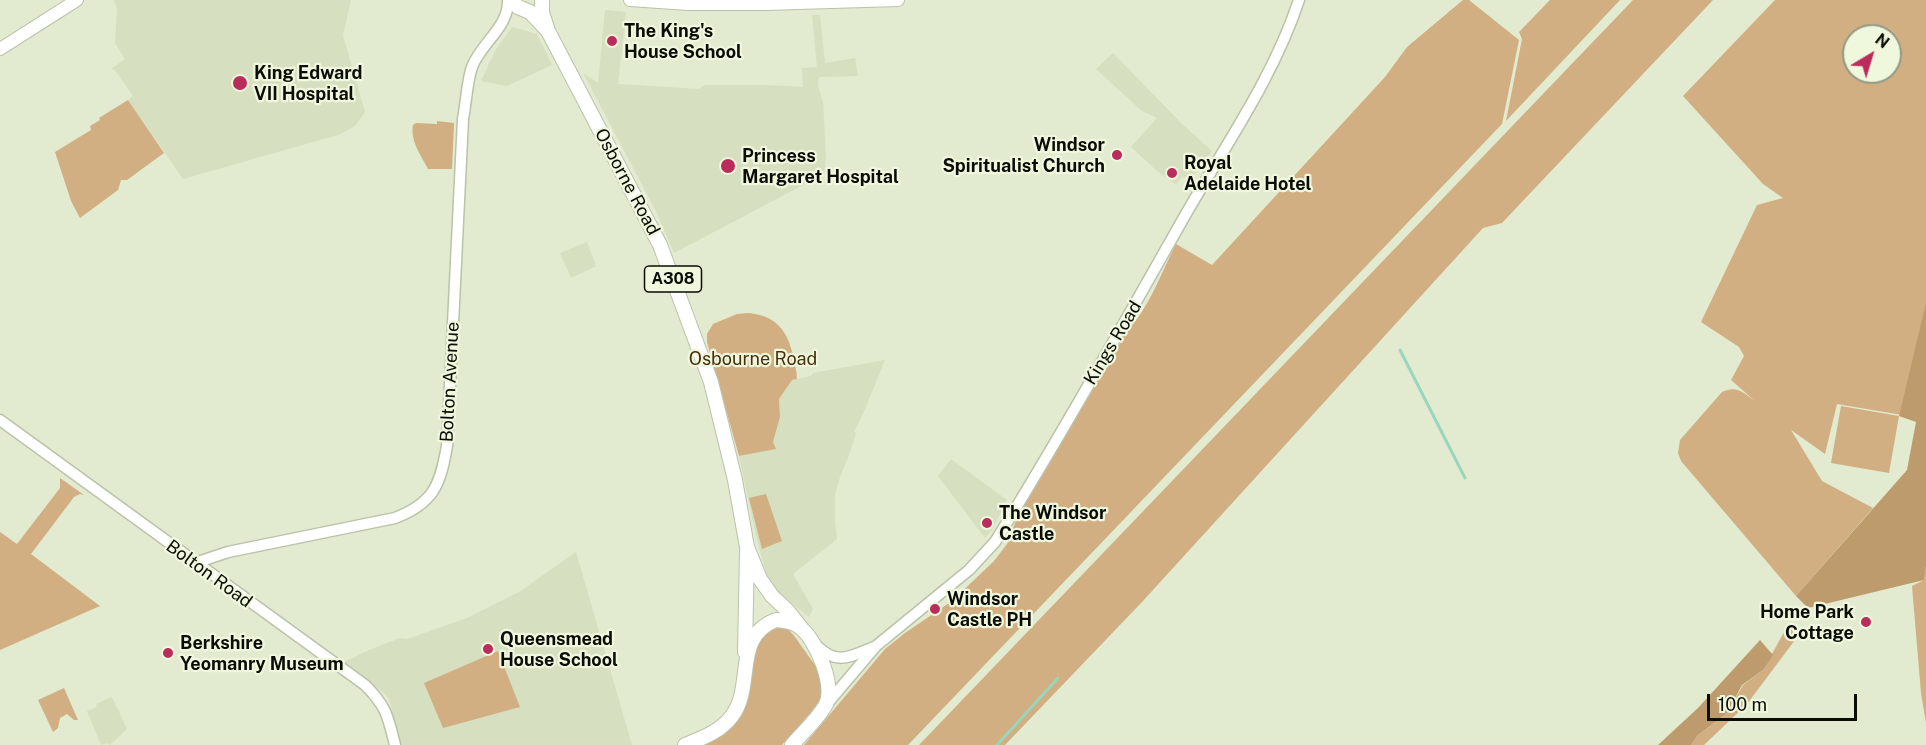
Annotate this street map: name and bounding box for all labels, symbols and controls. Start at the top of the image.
place label: The King's House School [624,20,742,63]
north arrow [1842,24,1902,84]
text: N [1871,30,1893,52]
marker: The King's House School [605,34,619,48]
place label: King Edward VII Hospital [254,62,363,104]
marker: King Edward VII Hospital [231,74,249,92]
street label: Osborne Road [590,125,664,239]
place label: Windsor Spiritualist Church [942,134,1105,176]
place label: Princess Margaret Hospital [742,145,899,188]
marker: Windsor Spiritualist Church [1110,148,1124,162]
place label: Royal Adelaide Hotel [1184,152,1311,195]
marker: Princess Margaret Hospital [719,157,737,175]
marker: Royal Adelaide Hotel [1165,166,1179,180]
road number: A308 [644,266,702,292]
street label: Kings Road [1079,297,1147,389]
street label: Bolton Avenue [436,321,464,443]
park label: Osbourne Road [689,348,817,370]
place label: The Windsor Castle [999,502,1106,544]
marker: The Windsor Castle [980,516,994,530]
street label: Bolton Road [162,535,256,613]
place label: Windsor Castle PH [947,588,1032,630]
place label: Home Park Cottage [1760,601,1854,644]
marker: Windsor Castle PH [928,602,942,616]
marker: Home Park Cottage [1859,615,1873,629]
place label: Queensmead House School [500,628,618,670]
place label: Berkshire Yeomanry Museum [180,632,344,674]
marker: Queensmead House School [481,642,495,656]
marker: Berkshire Yeomanry Museum [161,646,175,660]
scale bar [1710,682,1860,720]
text: 100 m [1718,694,1767,715]

